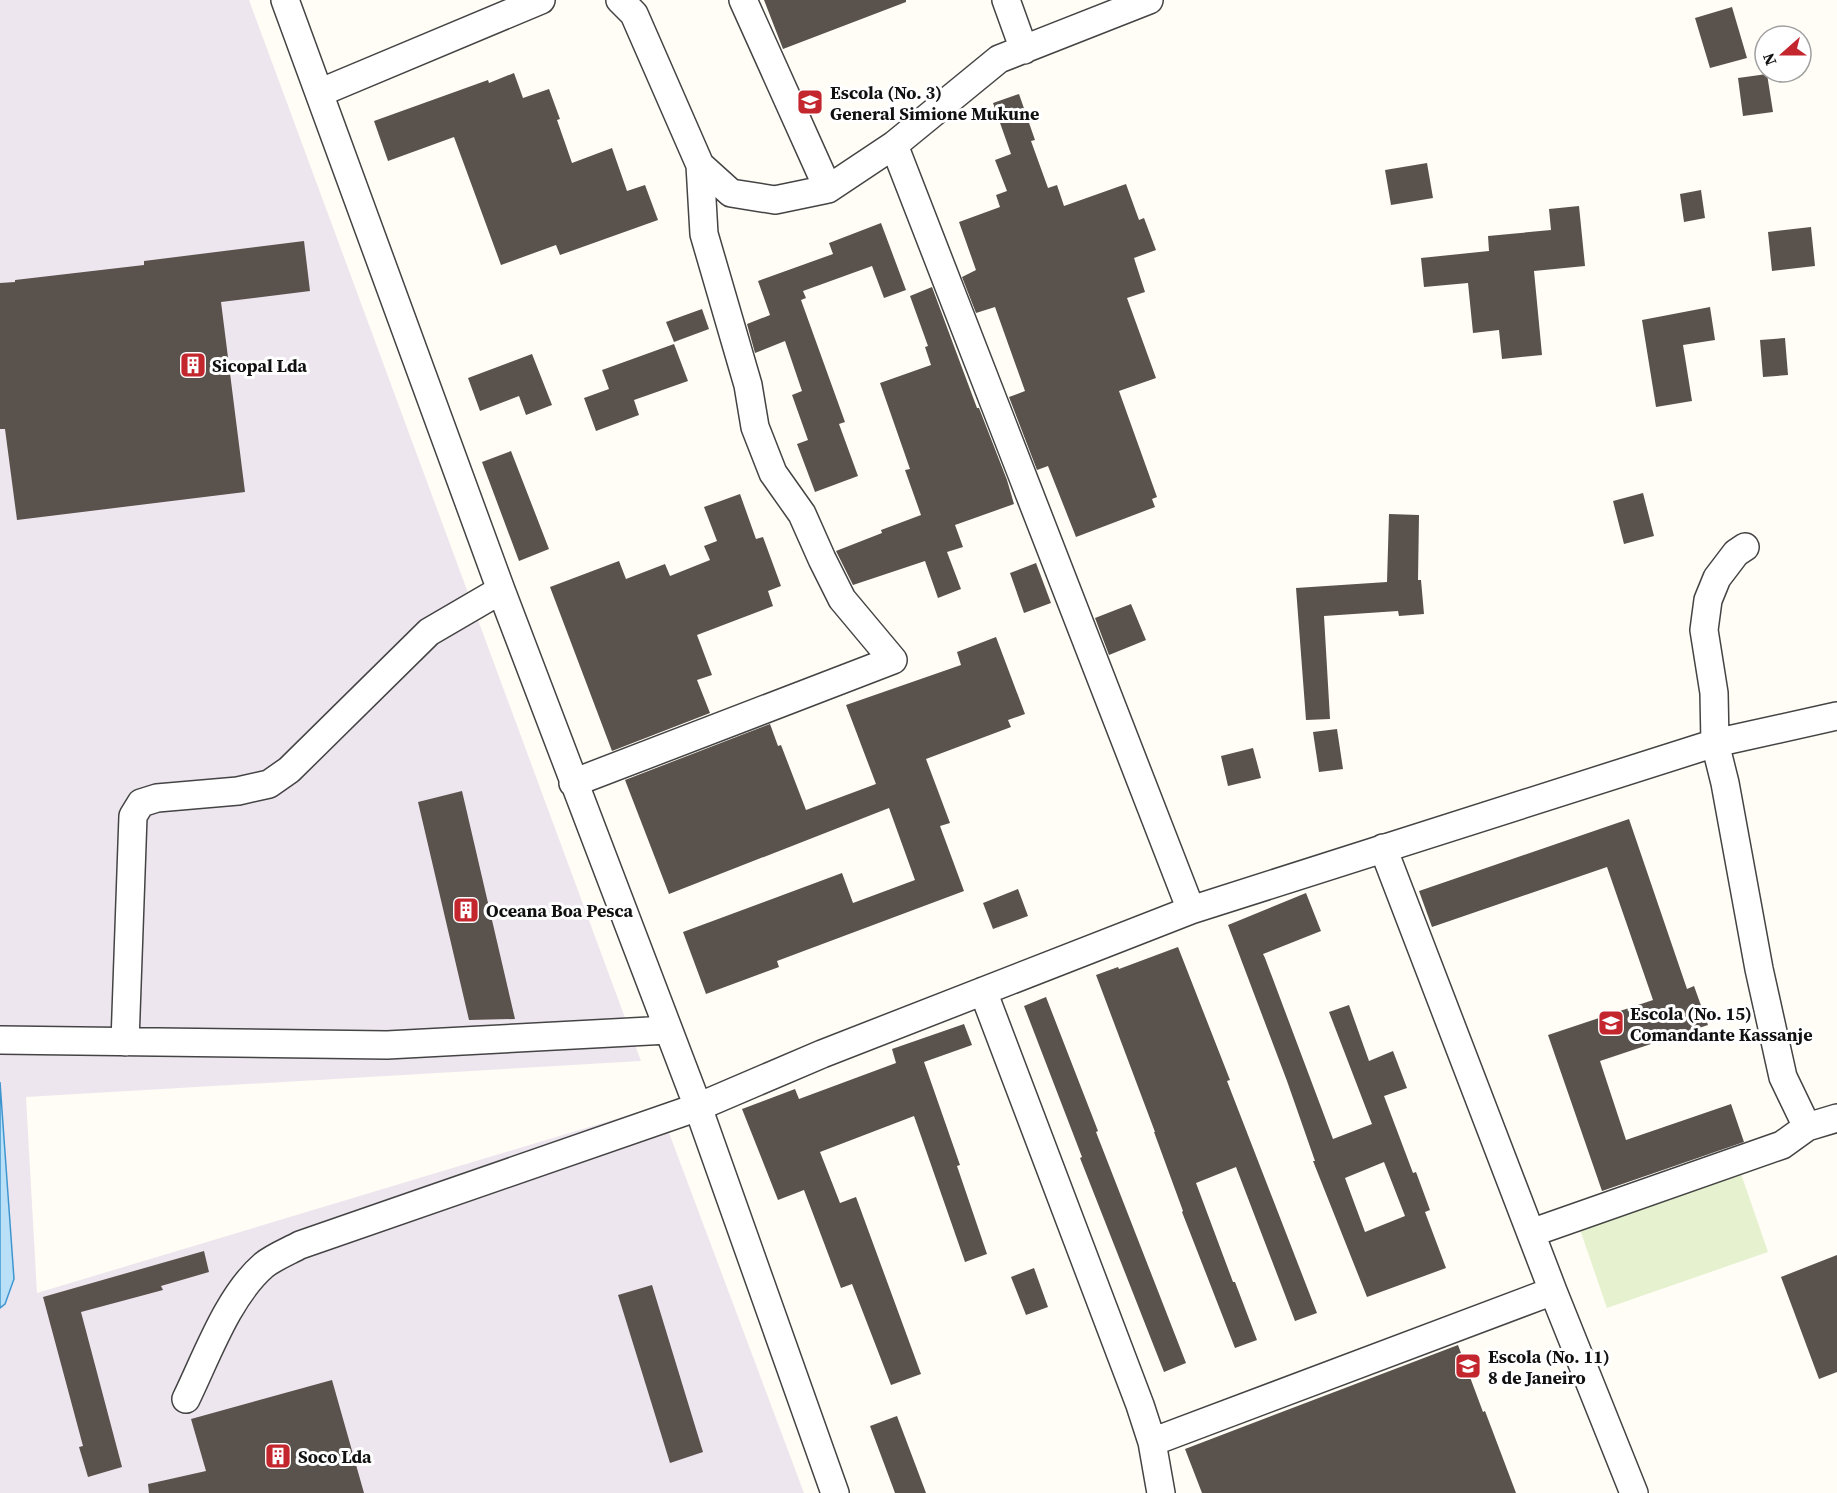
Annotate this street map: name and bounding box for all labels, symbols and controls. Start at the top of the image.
north arrow [1753,24,1813,84]
text: N [1757,50,1781,69]
place label: Escola (No. 3) General Simione Mukune [830,80,1039,126]
school or university icon: Escola (No. 3) General Simione Mukune [795,87,825,117]
building icon: Sicopal Lda [178,350,208,380]
place label: Sicopal Lda [212,353,308,378]
building icon: Oceana Boa Pesca [451,895,481,925]
place label: Oceana Boa Pesca [486,898,634,923]
place label: Escola (No. 15) Comandante Kassanje [1630,1001,1813,1047]
school or university icon: Escola (No. 15) Comandante Kassanje [1596,1008,1626,1038]
place label: Escola (No. 11) 8 de Janeiro [1488,1344,1610,1390]
school or university icon: Escola (No. 11) 8 de Janeiro [1453,1351,1483,1381]
building icon: Soco Lda [263,1441,293,1471]
place label: Soco Lda [298,1444,372,1469]

